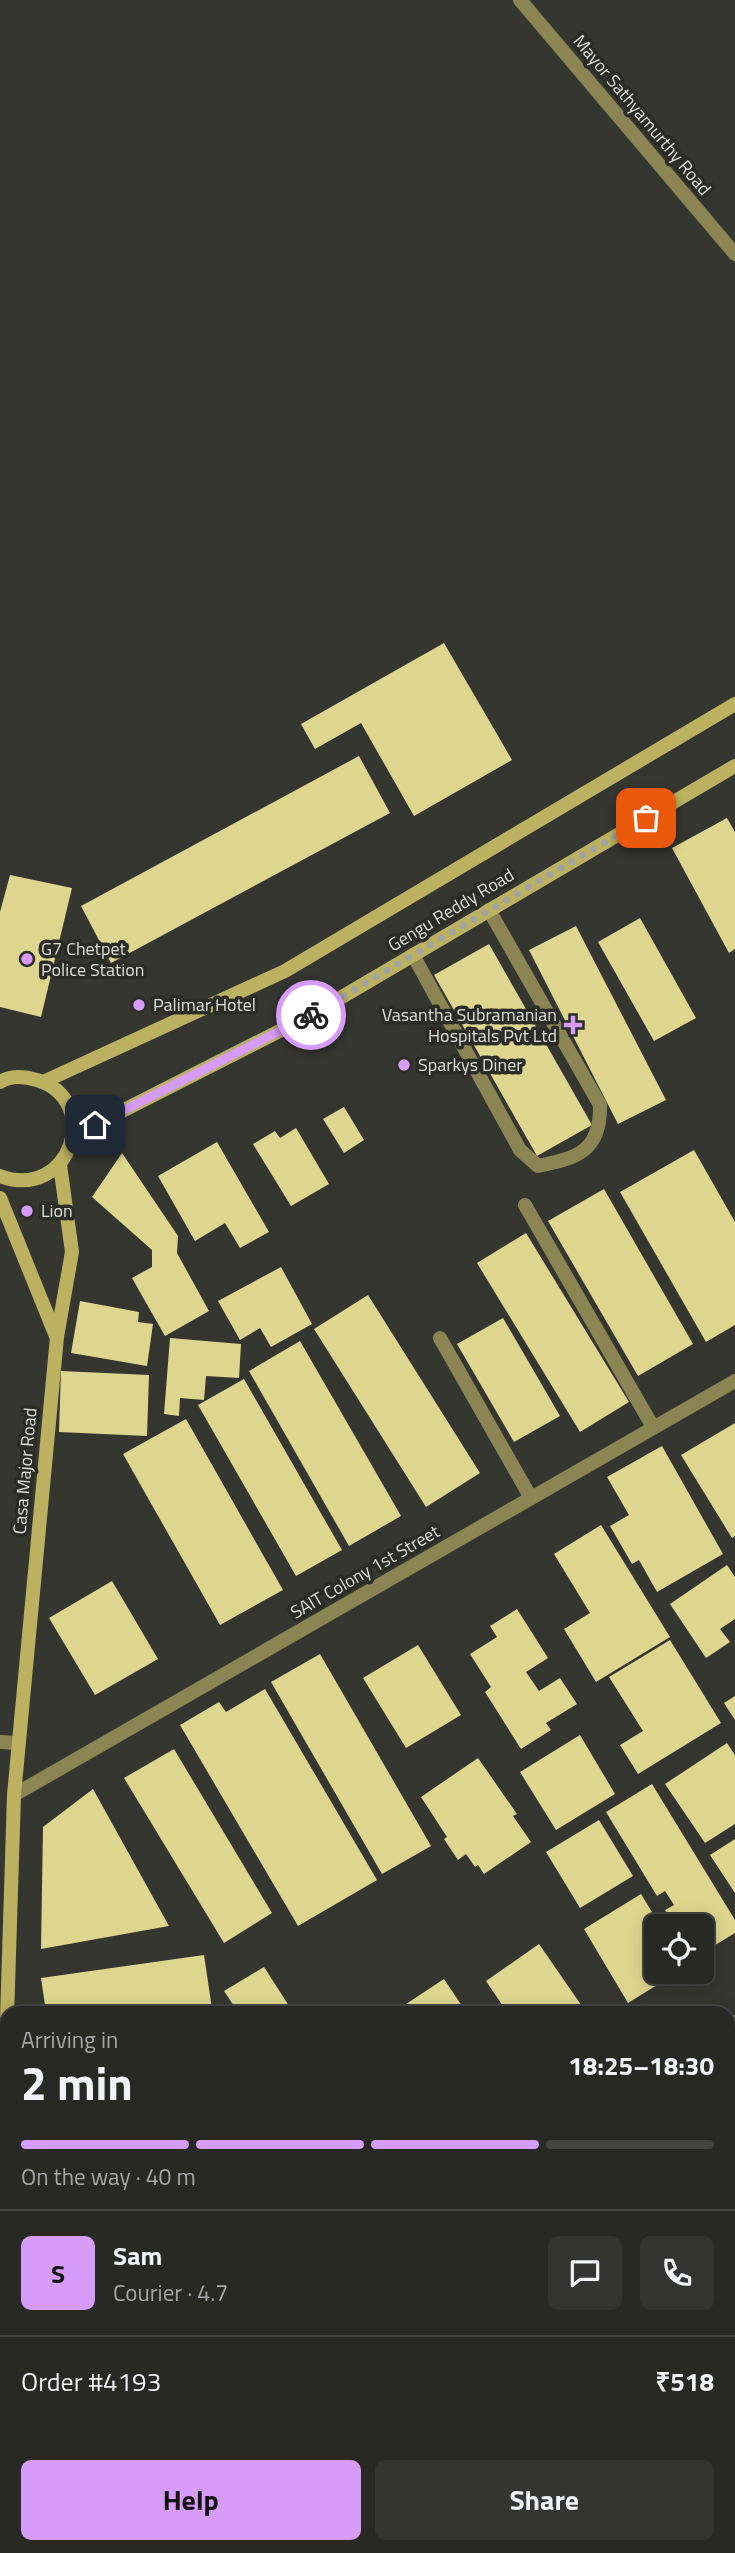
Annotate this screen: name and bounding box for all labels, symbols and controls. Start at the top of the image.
street label: Mayor Sathyamurthy Road [567,28,718,201]
pin [616,788,676,848]
icon: bag [627,799,665,837]
street label: Gengu Reddy Road [382,861,519,958]
place label: G7 Chetpet Police Station [41,935,144,983]
marker: G7 Chetpet Police Station [19,951,35,967]
courier [276,980,346,1050]
place label: Palimar Hotel [153,991,256,1018]
icon: bike [292,996,330,1034]
marker: Palimar Hotel [131,997,147,1013]
place label: Vasantha Subramanian Hospitals Pvt Ltd [382,1001,557,1049]
marker: Vasantha Subramanian Hospitals Pvt Ltd [563,1015,583,1035]
place label: Sparkys Diner [418,1051,523,1078]
marker: Sparkys Diner [396,1057,412,1073]
pin [65,1095,125,1155]
icon: home [76,1106,114,1144]
place label: Lion [41,1197,73,1224]
marker: Lion [19,1203,35,1219]
street label: Casa Major Road [6,1407,43,1535]
street label: SAIT Colony 1st Street [285,1517,445,1625]
map controls [644,1914,714,1984]
button: locate [644,1914,714,1984]
text: Arriving in [21,2022,118,2057]
text: 18:25–18:30 [568,2046,714,2085]
text: 2 min [21,2048,133,2118]
text: On the way · 40 m [21,2159,196,2194]
text: Sam [113,2236,162,2275]
button: chat [548,2236,622,2310]
button: phone [640,2236,714,2310]
text: S [51,2254,65,2293]
text: Courier · 4.7 [113,2275,228,2310]
text: Order #4193 [21,2362,161,2401]
text: ₹518 [655,2362,714,2401]
button: Help [21,2460,361,2540]
button: Share [375,2460,714,2540]

